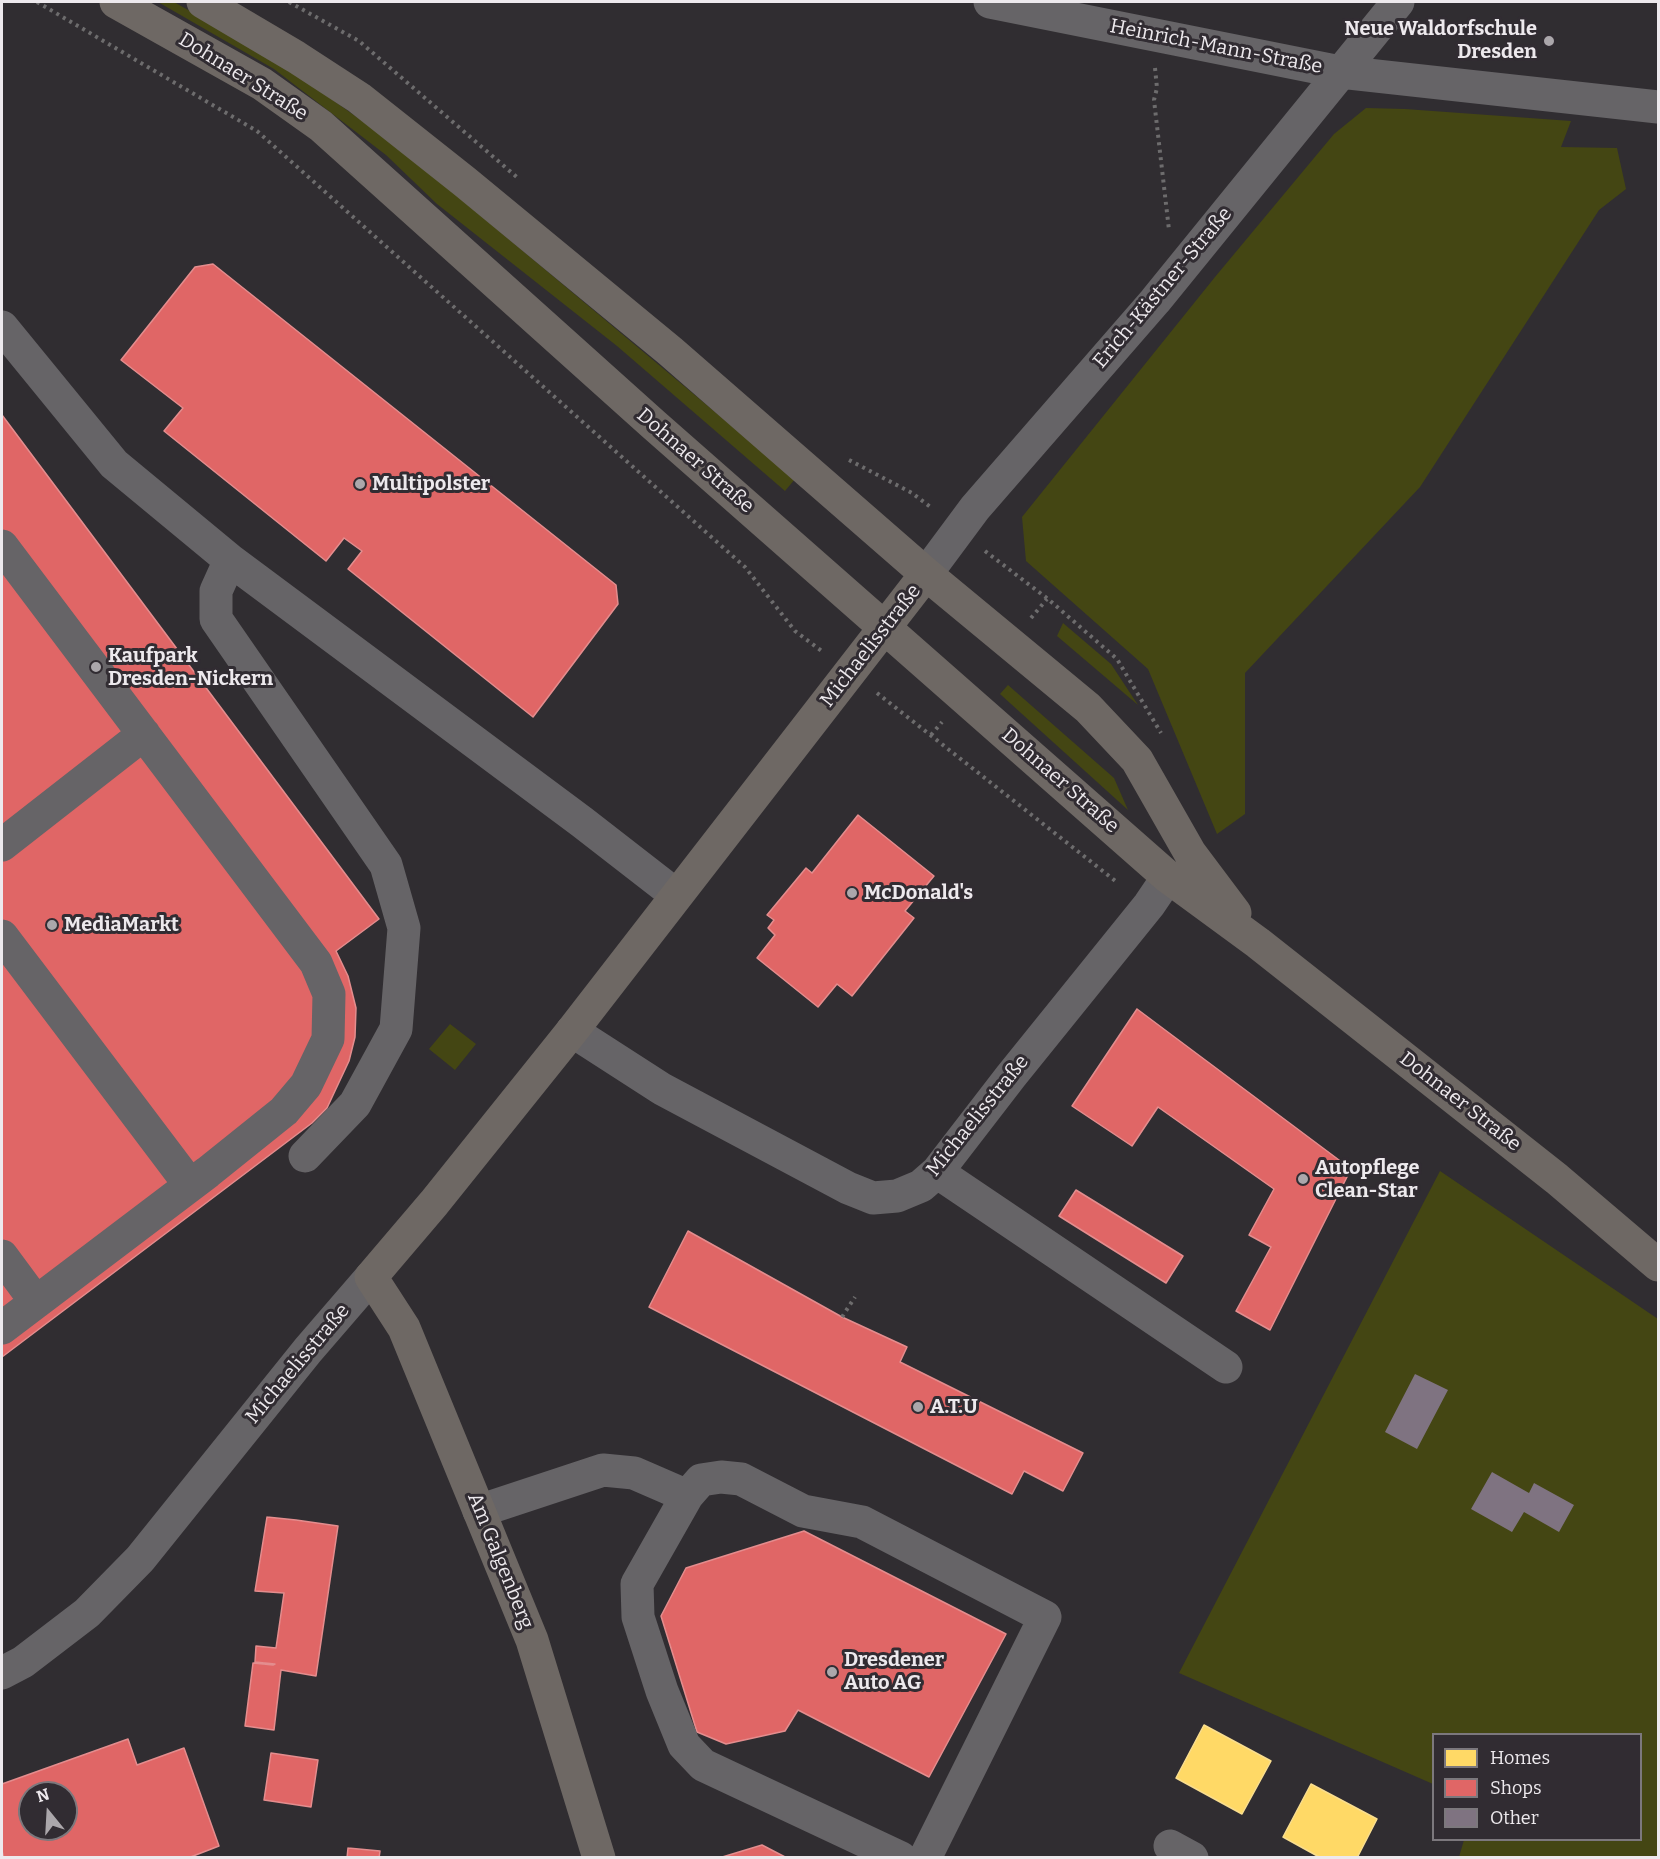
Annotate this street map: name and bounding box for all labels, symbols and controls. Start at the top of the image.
street label: Heinrich-Mann-Straße [1108,15,1324,79]
place label: Neue Waldorfschule Dresden [1344,17,1537,64]
street label: Dohnaer Straße [174,28,312,126]
marker: Neue Waldorfschule Dresden [1542,34,1556,48]
street label: Erich-Kästner-Straße [1089,203,1237,373]
street label: Dohnaer Straße [631,404,759,518]
place label: Multipolster [372,472,490,496]
marker: Multipolster [353,477,367,491]
street label: Michaelisstraße [816,580,926,712]
place label: Kaufpark Dresden-Nickern [108,644,273,691]
marker: Kaufpark Dresden-Nickern [89,660,103,674]
street label: Dohnaer Straße [996,724,1124,838]
place label: McDonald's [864,881,973,905]
marker: McDonald's [845,886,859,900]
place label: MediaMarkt [64,913,179,937]
marker: MediaMarkt [45,918,59,932]
street label: Dohnaer Straße [1395,1047,1525,1157]
street label: Michaelisstraße [922,1051,1034,1181]
place label: Autopflege Clean-Star [1315,1156,1419,1203]
marker: Autopflege Clean-Star [1296,1172,1310,1186]
street label: Michaelisstraße [241,1299,355,1429]
place label: A.T.U [930,1395,978,1419]
marker: A.T.U [911,1400,925,1414]
street label: Am Galgenberg [462,1489,538,1633]
place label: Dresdener Auto AG [844,1648,944,1695]
marker: Dresdener Auto AG [825,1665,839,1679]
legend [1432,1733,1642,1841]
text: Homes [1490,1747,1550,1769]
text: Shops [1490,1777,1542,1799]
north arrow [18,1781,78,1841]
text: N [34,1784,52,1806]
text: Other [1490,1807,1539,1829]

